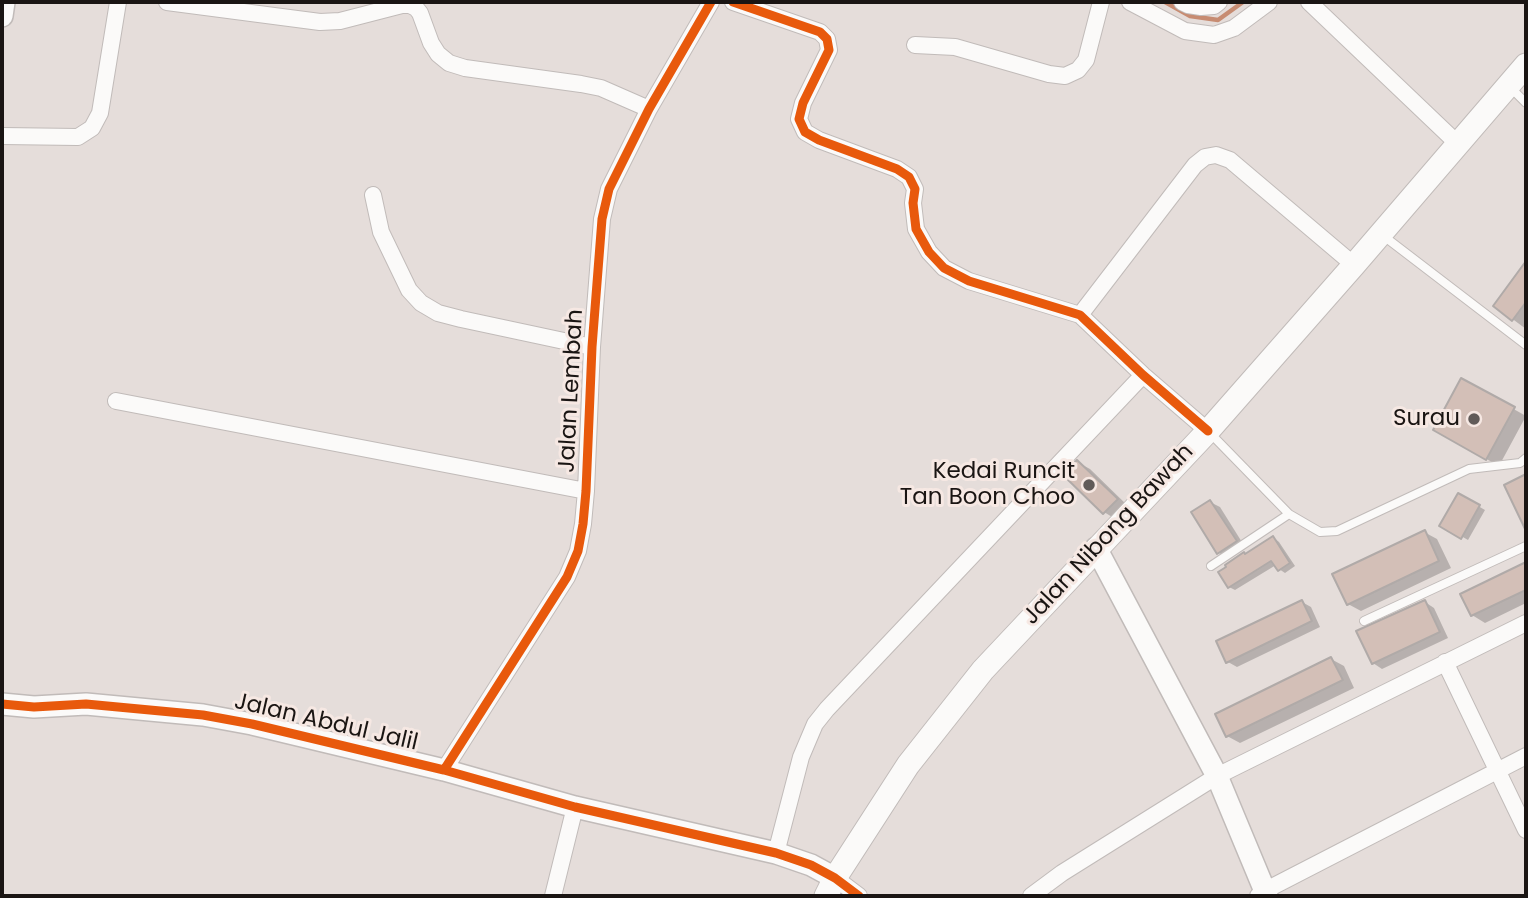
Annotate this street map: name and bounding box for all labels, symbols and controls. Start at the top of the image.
street label: Jalan Lembah [554,309,590,473]
place label: Surau [1393,405,1460,433]
marker: Surau [1466,411,1482,427]
street label: Jalan Nibong Bawah [1018,439,1200,631]
place label: Kedai Runcit Tan Boon Choo [900,458,1075,512]
marker: Kedai Runcit Tan Boon Choo [1081,477,1097,493]
street label: Jalan Abdul Jalil [231,688,421,758]

